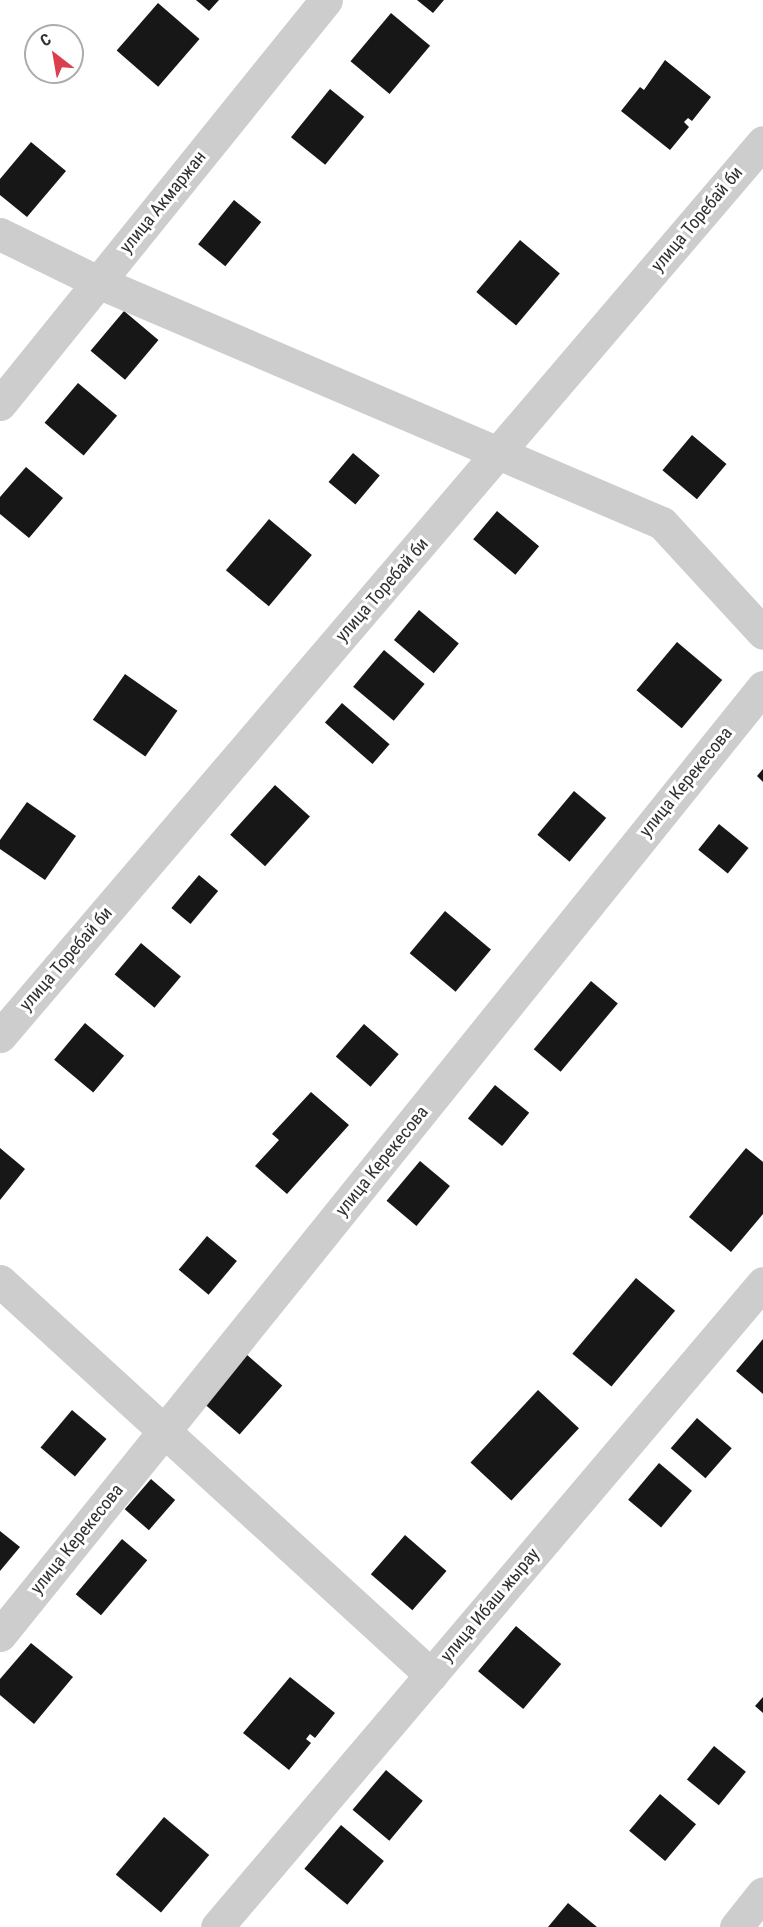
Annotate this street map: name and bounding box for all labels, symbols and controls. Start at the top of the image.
north arrow [24,24,84,84]
text: С [37,29,54,50]
street label: улица Акмаржан [115,146,211,258]
street label: улица Торебай би [647,162,747,276]
street label: улица Торебай би [331,534,433,646]
street label: улица Керекесова [635,723,737,841]
street label: улица Торебай би [15,903,117,1015]
street label: улица Керекесова [331,1102,433,1220]
street label: улица Керекесова [26,1480,128,1598]
street label: улица Ибаш жырау [436,1544,544,1666]

